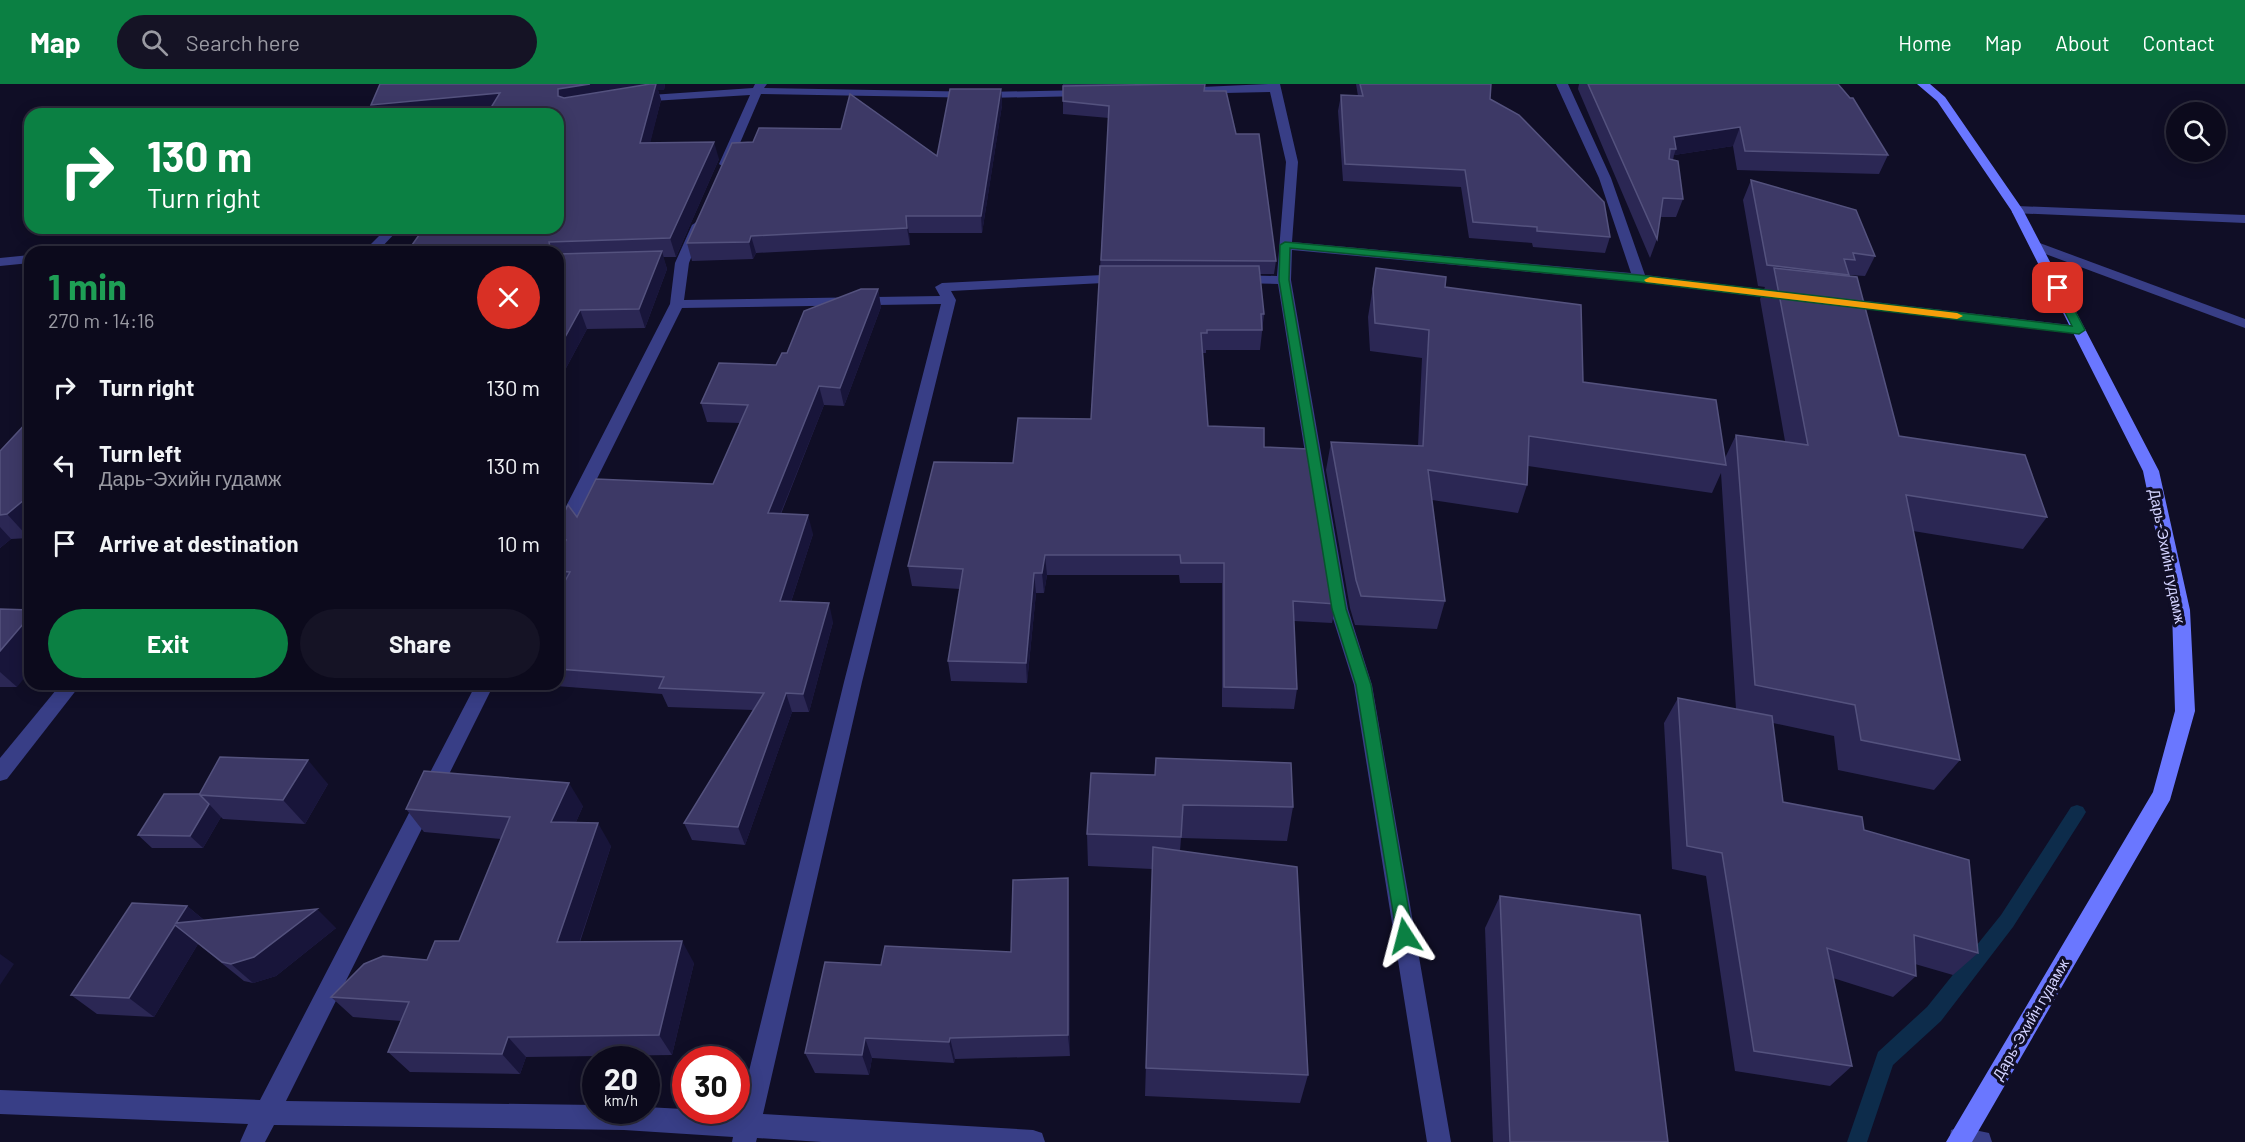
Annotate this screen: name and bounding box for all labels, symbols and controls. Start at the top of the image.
search box [117,15,537,69]
text: Map [30,25,81,59]
icon: search [138,26,171,59]
text: Search here [186,29,300,55]
text: Home [1898,30,1952,55]
text: Map [1985,30,2022,55]
text: About [2055,30,2110,55]
text: Contact [2143,30,2215,55]
map controls [2166,102,2226,162]
button: search [2166,102,2226,162]
text: 130 m [147,130,252,180]
icon: right [48,132,126,210]
text: Turn right [147,181,261,213]
pin [2032,262,2083,313]
text: 1 min [48,264,127,307]
button: close [477,266,540,329]
icon: arrive [2041,271,2074,304]
text: 270 m · 14:16 [48,308,154,332]
icon: right [48,371,81,404]
text: Turn right [99,374,194,400]
text: 130 m [486,374,540,400]
text: Turn left [99,440,182,466]
icon: left [48,449,81,482]
text: 130 m [486,452,540,478]
text: Дарь-Эхийн гудамж [99,466,281,490]
street label: Дарь-Эхийн гудамж [2146,487,2190,625]
icon: arrive [48,527,81,560]
text: Arrive at destination [99,530,298,556]
text: 10 m [497,530,540,556]
button: Exit [48,609,288,678]
button: Share [300,609,540,678]
position arrow [1373,904,1437,968]
street label: Дарь-Эхийн гудамж [1988,955,2072,1083]
speed limit sign: 30 [672,1046,750,1124]
text: 20 [604,1060,638,1096]
text: km/h [604,1091,638,1109]

